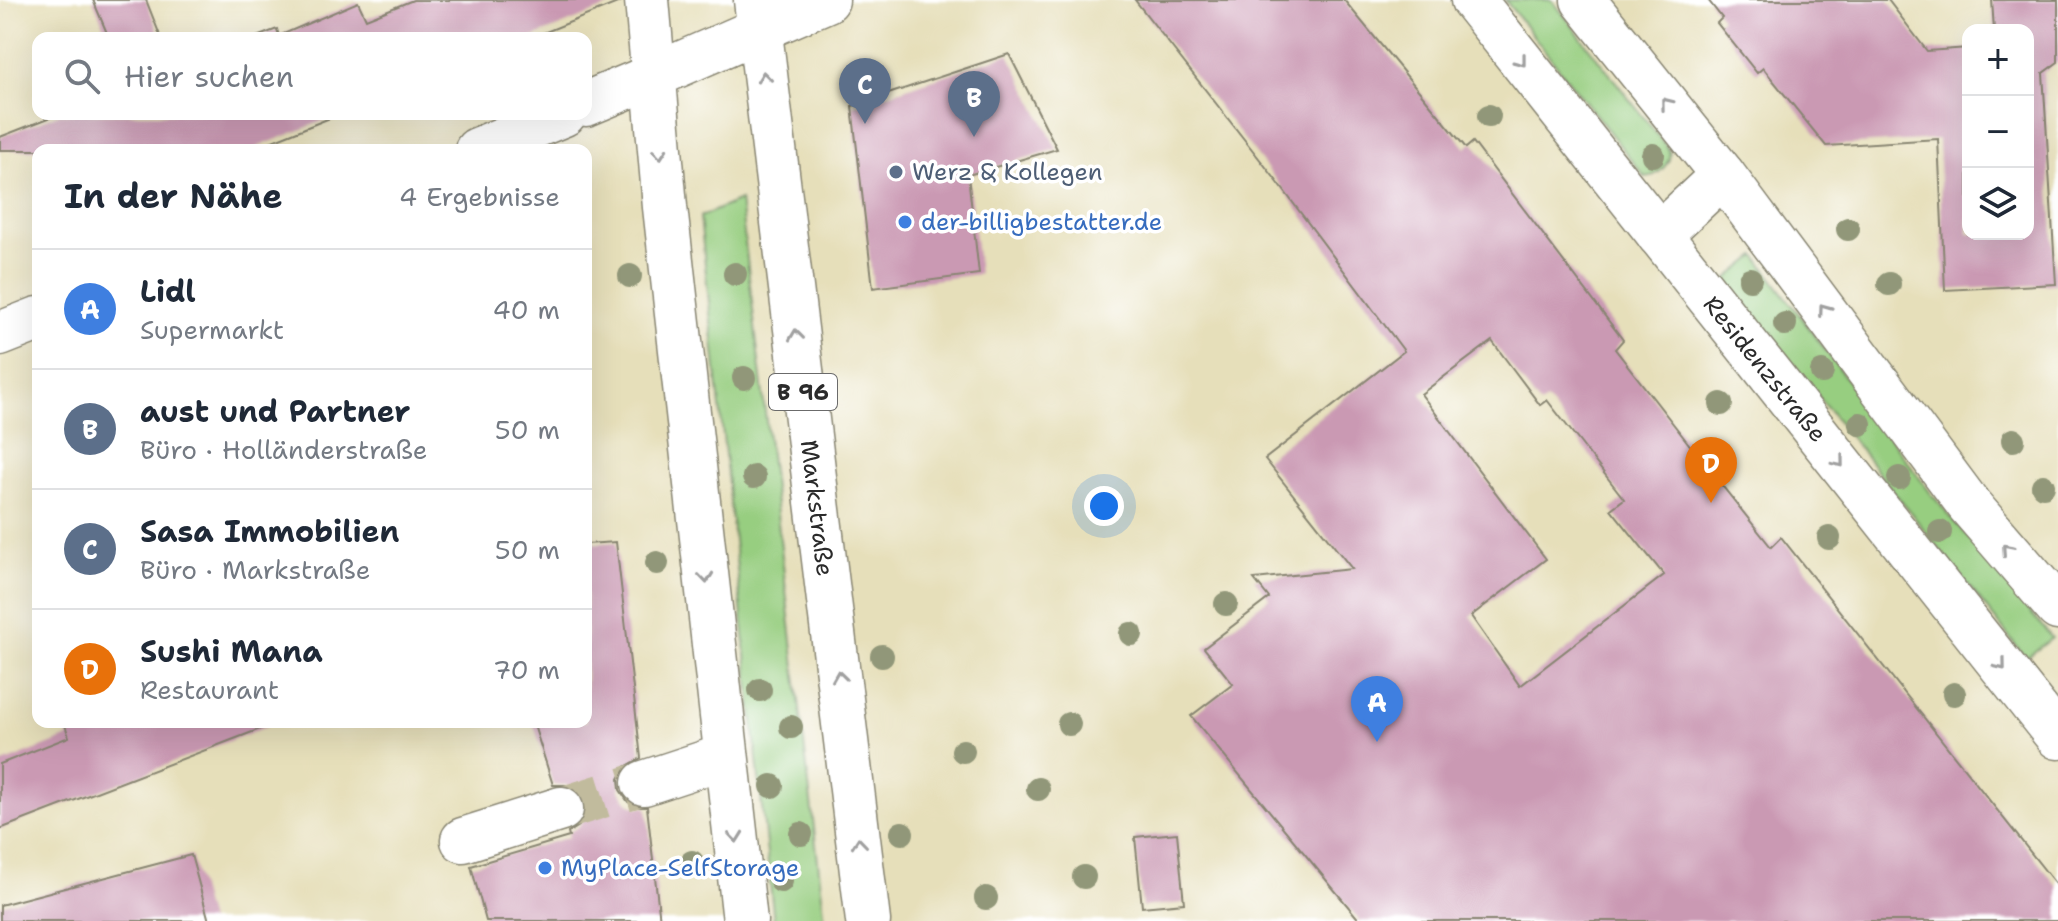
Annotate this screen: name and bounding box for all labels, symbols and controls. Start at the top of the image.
map controls [1962,24,2034,240]
button: + [1962,24,2034,96]
search box [32,32,592,120]
one-way arrow [1511,52,1526,66]
icon: search [60,54,104,98]
text: Hier suchen [124,56,294,97]
pin: C [839,58,891,124]
one-way arrow [755,70,772,83]
pin: B [948,71,1000,137]
button: − [1962,96,2034,168]
one-way arrow [1661,98,1676,112]
one-way arrow [651,148,668,161]
place label: Werz & Kollegen [912,156,1103,188]
marker: Werz & Kollegen [887,163,905,181]
button: layers [1962,168,2034,240]
text: In der Nähe [64,173,283,219]
text: 4 Ergebnisse [399,179,560,214]
place label: der-billigbestatter.de [921,206,1162,238]
marker: der-billigbestatter.de [896,213,914,231]
text: Lidl [140,271,196,312]
street label: Residenzstraße [1696,289,1834,449]
text: A [80,292,100,327]
text: 40 m [493,292,560,327]
one-way arrow [1819,304,1833,318]
text: Supermarkt [140,312,284,347]
one-way arrow [788,328,805,342]
road number: B 96 [769,374,837,410]
text: aust und Partner [140,391,410,432]
text: B [82,412,98,447]
text: 50 m [495,412,560,447]
text: Büro · Holländerstraße [140,432,427,467]
pin: D [1685,437,1737,503]
street label: Markstraße [793,438,841,578]
one-way arrow [1830,453,1844,468]
your location [1084,486,1124,526]
text: Sasa Immobilien [140,511,399,552]
text: C [82,532,98,567]
text: 50 m [495,532,560,567]
one-way arrow [2002,543,2017,558]
text: Büro · Markstraße [140,552,370,587]
one-way arrow [698,572,715,585]
text: Sushi Mana [140,631,323,672]
text: D [81,652,99,687]
text: 70 m [493,652,560,687]
one-way arrow [1992,656,2006,671]
one-way arrow [831,669,848,682]
text: Restaurant [140,672,279,707]
pin: A [1351,676,1403,742]
one-way arrow [727,831,744,844]
one-way arrow [851,837,868,850]
place label: MyPlace-SelfStorage [561,852,799,884]
marker: MyPlace-SelfStorage [536,859,554,877]

